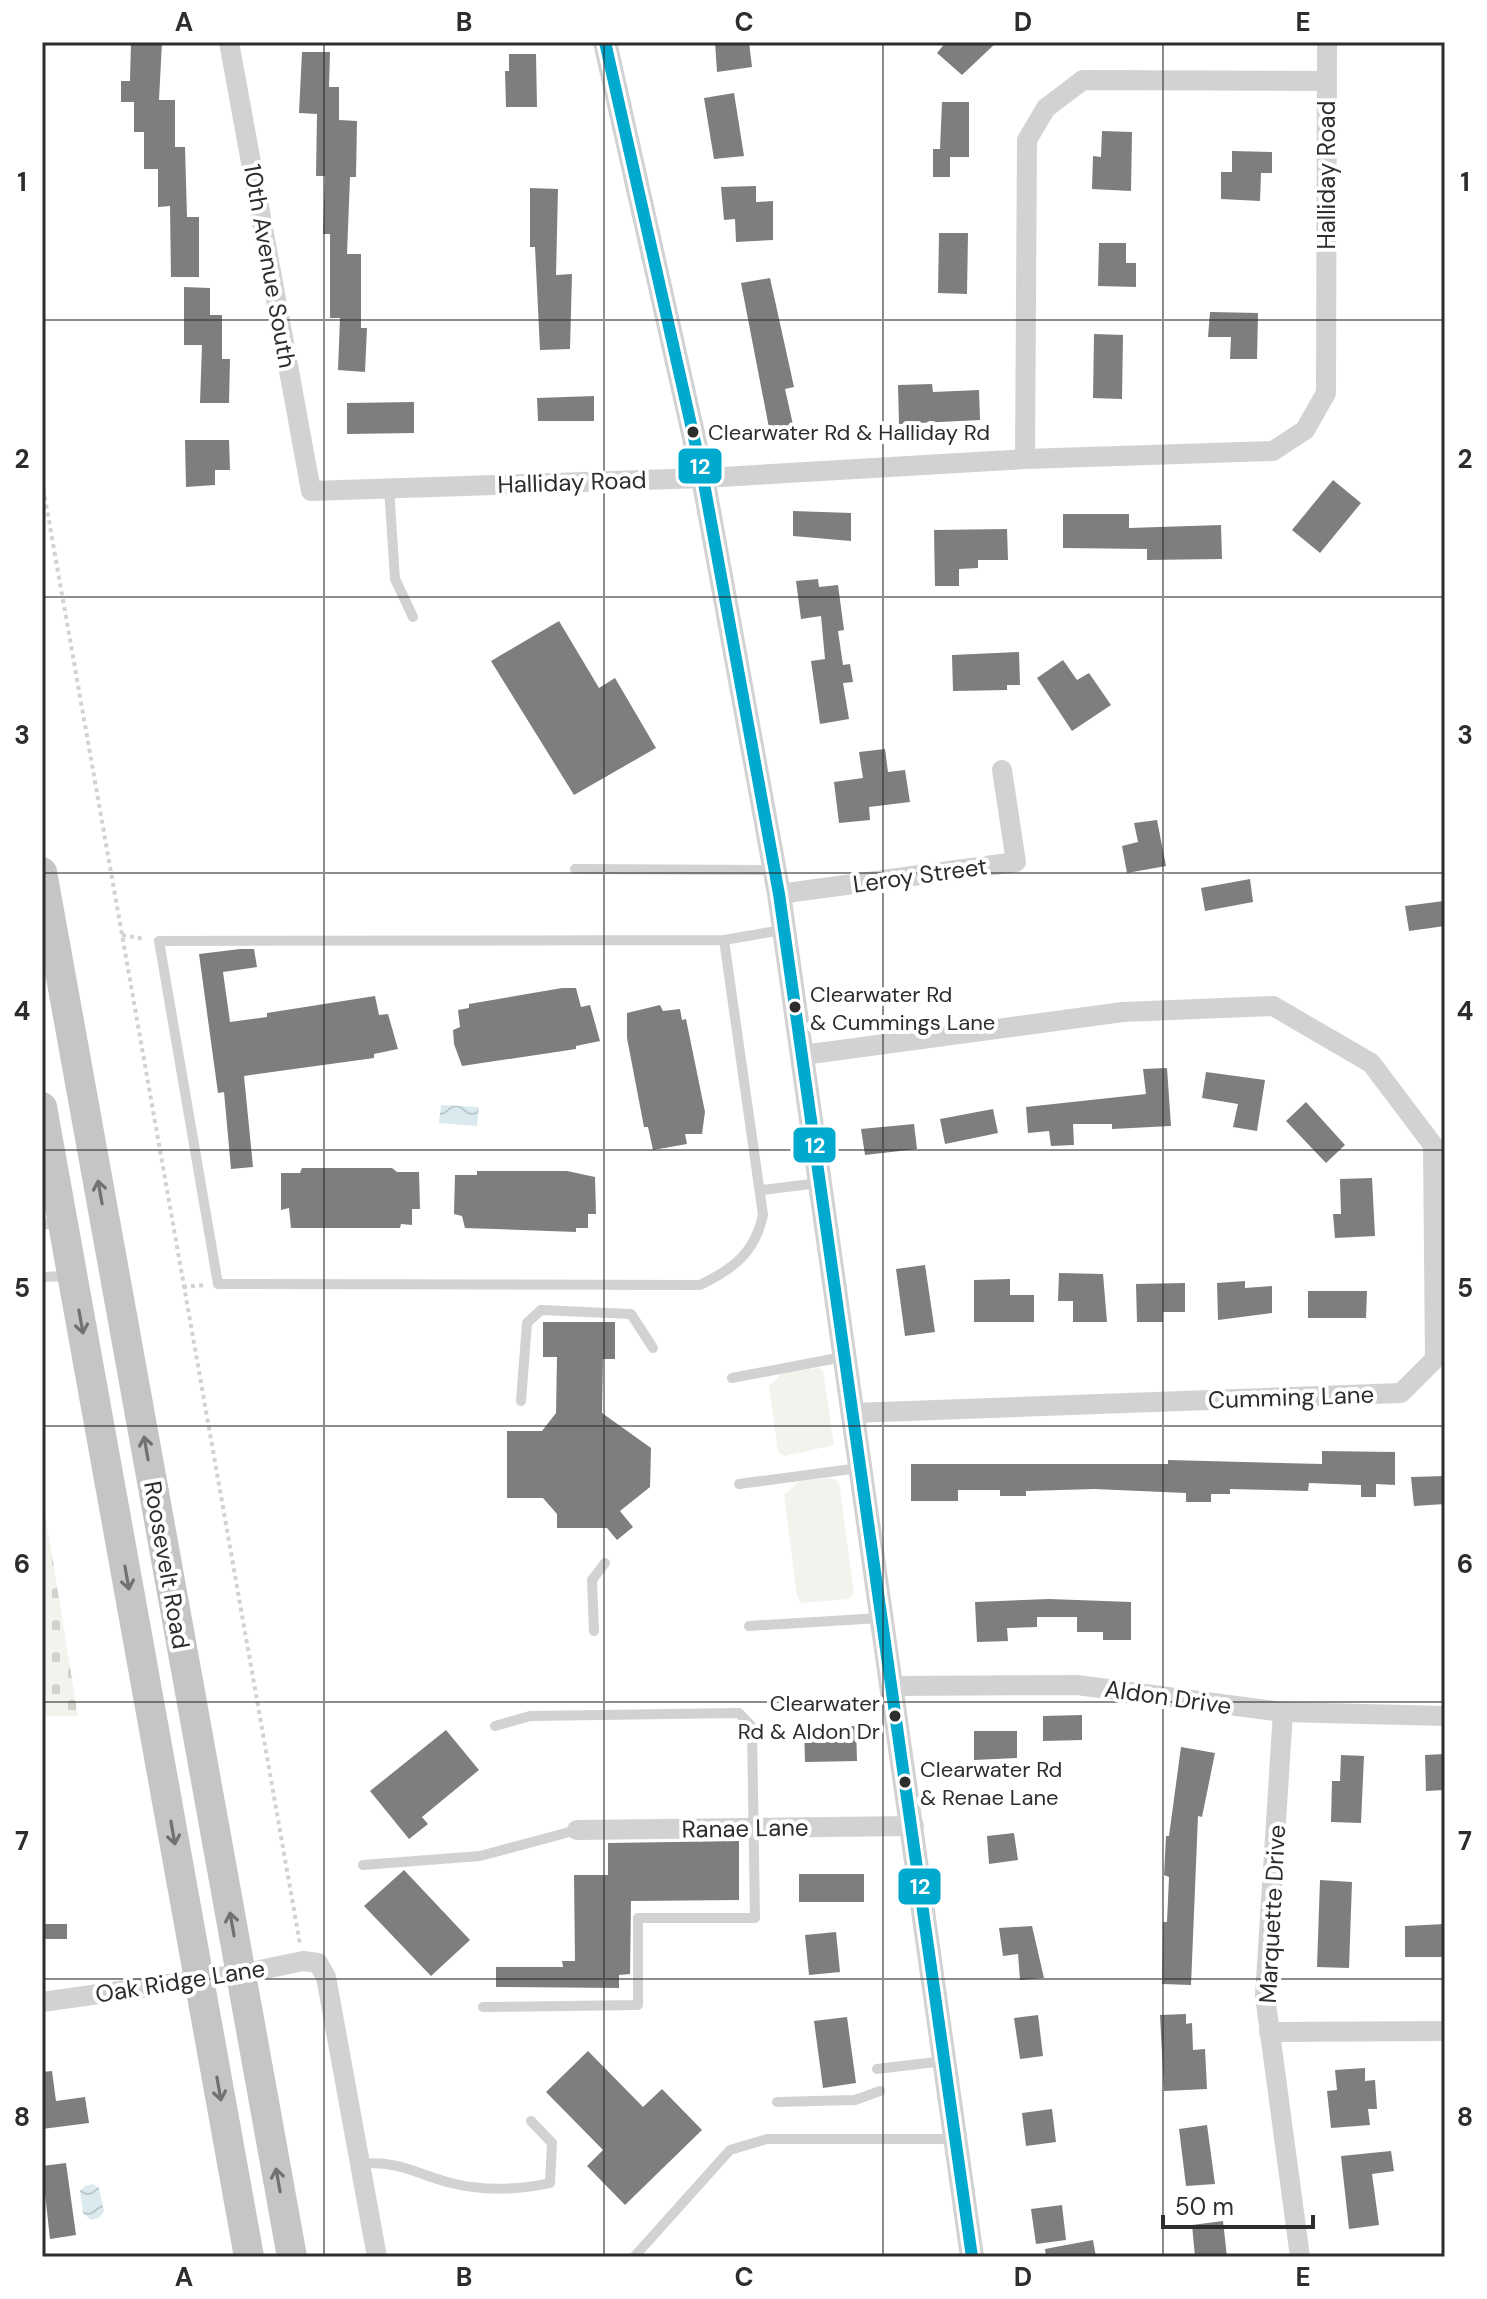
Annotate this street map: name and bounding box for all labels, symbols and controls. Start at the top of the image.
text: A [175,5,193,39]
text: B [456,5,472,39]
text: C [734,5,754,39]
text: D [1014,5,1032,39]
text: E [1295,5,1311,39]
street label: Halliday Road [1311,100,1342,250]
street label: 10th Avenue South [237,162,303,370]
text: 1 [17,165,27,199]
text: 1 [1460,165,1470,199]
place label: Clearwater Rd & Halliday Rd [708,418,990,447]
marker: Clearwater Rd & Halliday Rd [685,424,701,440]
text: 2 [14,442,30,476]
text: 2 [1457,442,1473,476]
line badge: 12 [677,447,723,485]
text: 12 [690,452,710,481]
street label: Halliday Road [497,464,647,500]
text: 3 [14,718,30,752]
text: 3 [1457,718,1473,752]
street label: Leroy Street [851,850,989,900]
place label: Clearwater Rd & Cummings Lane [810,980,995,1037]
text: 4 [14,994,30,1028]
text: 4 [1457,994,1473,1028]
marker: Clearwater Rd & Cummings Lane [787,999,803,1015]
line badge: 12 [792,1126,837,1164]
text: 12 [805,1131,825,1160]
one-way arrow [91,1180,106,1205]
text: 5 [14,1271,30,1305]
text: 5 [1457,1271,1473,1305]
one-way arrow [74,1308,89,1334]
street label: Cumming Lane [1207,1379,1375,1415]
one-way arrow [138,1436,153,1461]
street label: Roosevelt Road [137,1479,197,1651]
text: 6 [14,1547,30,1581]
text: 6 [1457,1547,1473,1581]
one-way arrow [120,1564,135,1590]
street label: Aldon Drive [1103,1673,1233,1721]
place label: Clearwater Rd & Aldon Dr [738,1689,880,1746]
marker: Clearwater Rd & Aldon Dr [887,1708,903,1724]
place label: Clearwater Rd & Renae Lane [920,1755,1062,1812]
marker: Clearwater Rd & Renae Lane [897,1774,913,1790]
street label: Ranae Lane [681,1811,809,1845]
one-way arrow [166,1820,181,1846]
text: 7 [15,1824,29,1858]
street label: Marquette Drive [1252,1824,1292,2004]
text: 7 [1458,1824,1472,1858]
line badge: 12 [897,1867,942,1906]
text: 12 [910,1872,930,1901]
one-way arrow [224,1912,239,1938]
street label: Oak Ridge Lane [93,1952,267,2010]
one-way arrow [212,2076,227,2102]
text: 8 [14,2100,30,2134]
text: 8 [1457,2100,1473,2134]
one-way arrow [270,2168,285,2193]
scale bar [1163,2179,1313,2229]
text: 50 m [1175,2191,1234,2222]
text: A [175,2260,193,2294]
text: B [456,2260,472,2294]
text: C [734,2260,754,2294]
text: D [1014,2260,1032,2294]
text: E [1295,2260,1311,2294]

